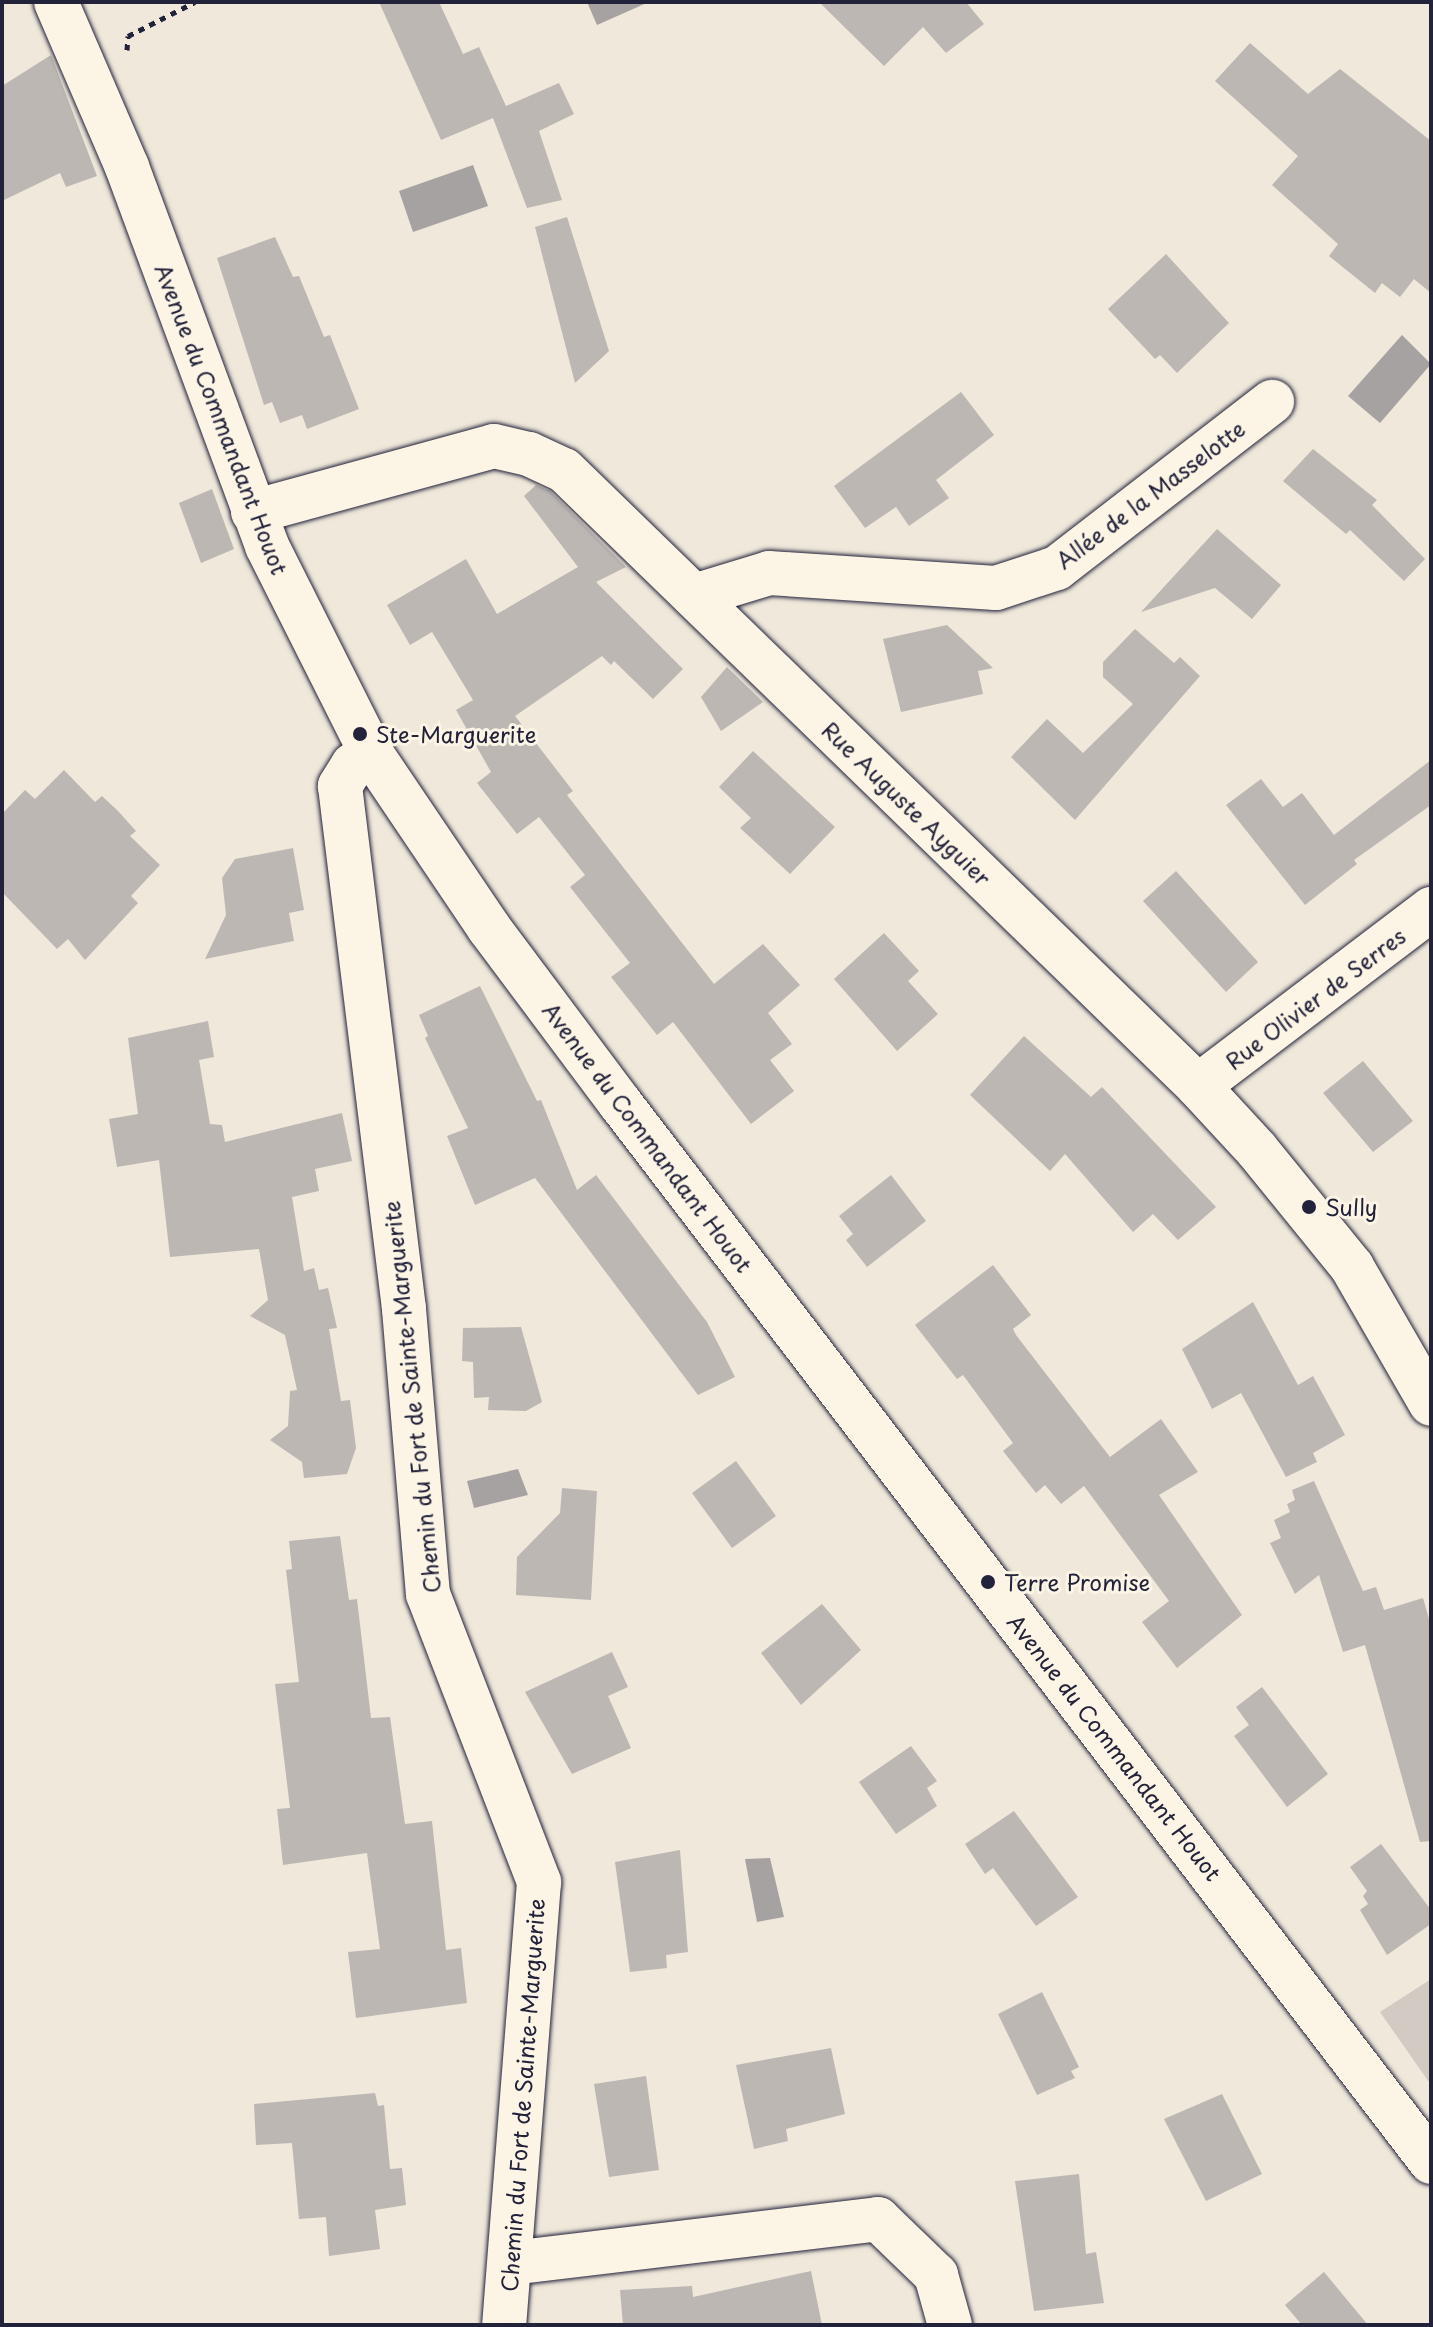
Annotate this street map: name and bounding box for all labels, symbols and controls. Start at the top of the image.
street label: Avenue du Commandant Houot [150,260,294,578]
street label: Allée de la Masselotte [1049,413,1251,575]
street label: Rue Auguste Ayguier [817,715,997,891]
place label: Ste-Marguerite [376,721,536,747]
marker: Ste-Marguerite [351,725,369,743]
street label: Rue Olivier de Serres [1219,921,1411,1075]
street label: Avenue du Commandant Houot [538,997,758,1277]
place label: Sully [1325,1194,1377,1220]
marker: Sully [1300,1198,1318,1216]
street label: Chemin du Fort de Sainte-Marguerite [377,1199,445,1595]
place label: Terre Promise [1004,1569,1150,1595]
marker: Terre Promise [979,1573,997,1591]
street label: Avenue du Commandant Houot [1003,1608,1227,1886]
street label: Chemin du Fort de Sainte-Marguerite [495,1897,549,2293]

